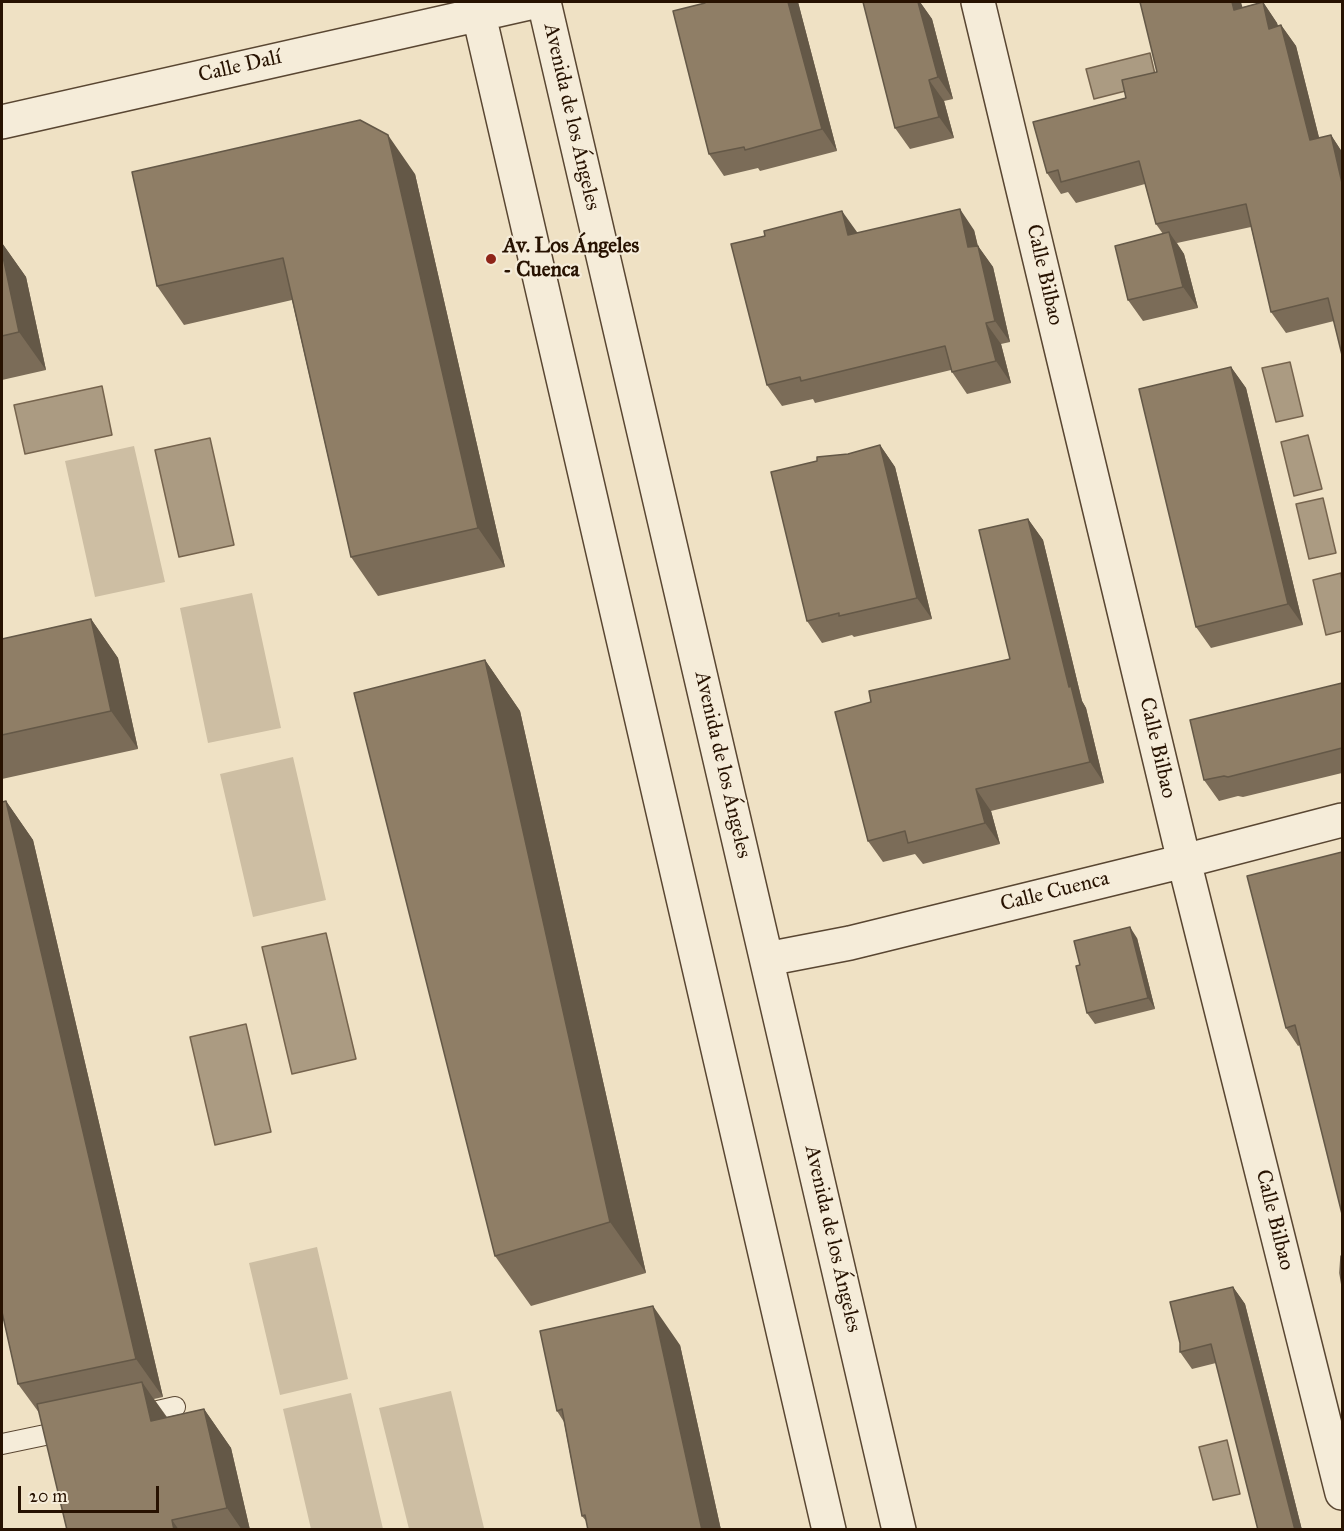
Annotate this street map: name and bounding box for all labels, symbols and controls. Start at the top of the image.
street label: Avenida de los Ángeles [537,21,605,213]
street label: Calle Dalí [196,45,284,89]
street label: Calle Bilbao [1020,222,1068,328]
place label: Av. Los Ángeles - Cuenca [503,234,639,284]
marker: Av. Los Ángeles - Cuenca [484,252,498,266]
street label: Avenida de los Ángeles [688,669,756,861]
street label: Calle Bilbao [1133,695,1181,801]
street label: Calle Cuenca [998,866,1112,918]
street label: Avenida de los Ángeles [798,1143,866,1335]
street label: Calle Bilbao [1249,1167,1299,1273]
scale bar [21,1474,162,1512]
text: 20 m [29,1485,67,1507]

